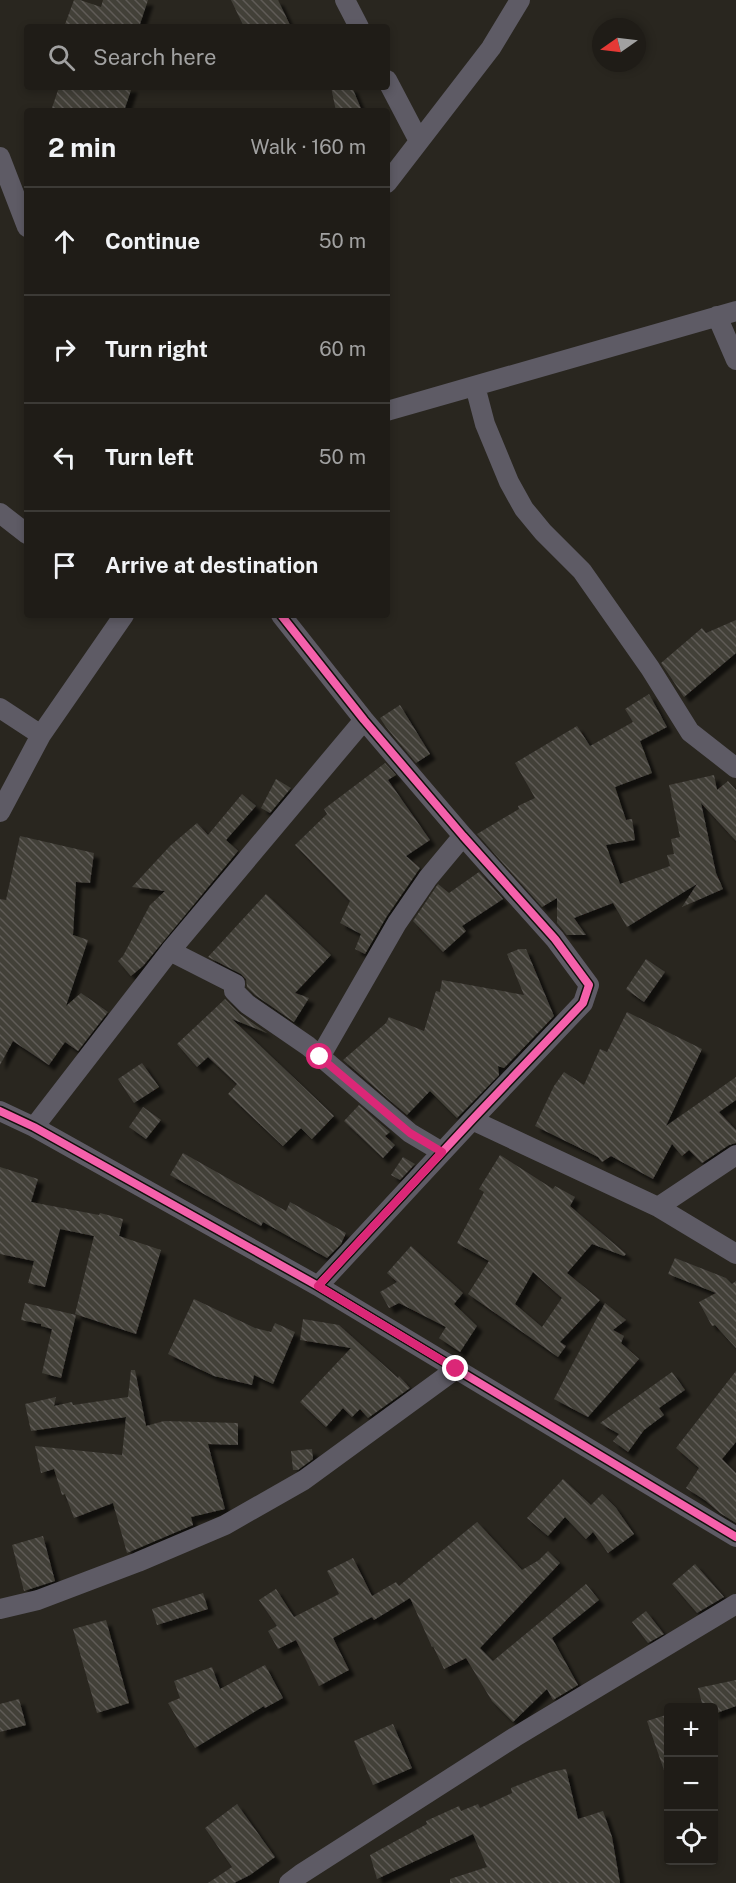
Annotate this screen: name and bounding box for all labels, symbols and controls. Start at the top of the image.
north arrow [592,18,646,72]
search box [24,24,390,90]
icon: search [45,41,78,74]
text: Search here [93,44,217,70]
text: 2 min [48,132,116,163]
text: Walk · 160 m [251,135,366,159]
icon: ahead [48,225,81,258]
text: Continue [105,228,200,254]
text: 50 m [319,229,366,253]
icon: right [48,333,81,366]
text: Turn right [105,336,208,362]
text: 60 m [319,337,366,361]
icon: left [48,441,81,474]
text: Turn left [105,444,194,470]
text: 50 m [319,445,366,469]
icon: arrive [48,549,81,582]
text: Arrive at destination [105,552,318,578]
route start [306,1043,332,1069]
route end [442,1355,468,1381]
map controls [664,1703,718,1865]
button: + [664,1703,718,1757]
button: − [664,1757,718,1811]
button: locate [664,1811,718,1865]

